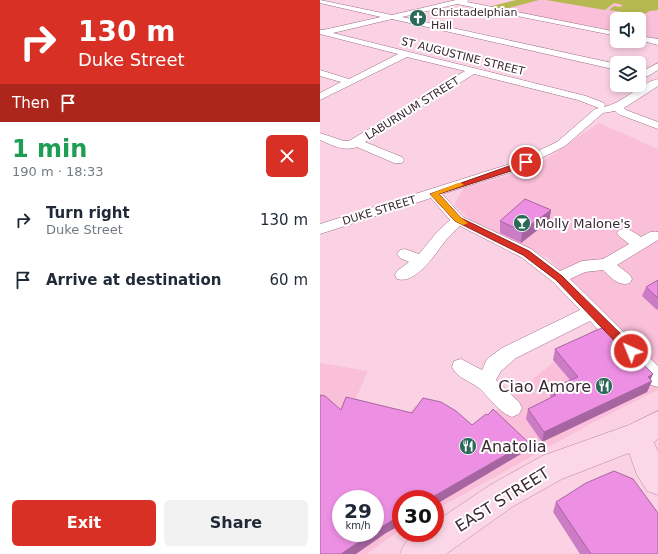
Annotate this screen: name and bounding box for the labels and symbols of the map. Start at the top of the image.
place label: Christadelphian Hall [431,6,518,32]
church icon: Christadelphian Hall [408,8,428,28]
street label: ST AUGUSTINE STREET [400,35,526,78]
street label: LABURNUM STREET [363,74,462,143]
pin [509,145,543,179]
street label: DUKE STREET [341,193,418,228]
bar icon: Molly Malone's [512,213,532,233]
place label: Molly Malone's [535,216,631,231]
position arrow [610,330,652,372]
restaurant icon: Ciao Amore [594,376,614,396]
place label: Ciao Amore [498,377,591,396]
restaurant icon: Anatolia [458,436,478,456]
place label: Anatolia [481,437,547,456]
street label: EAST STREET [452,463,553,536]
speed limit sign: 30 [392,490,444,542]

